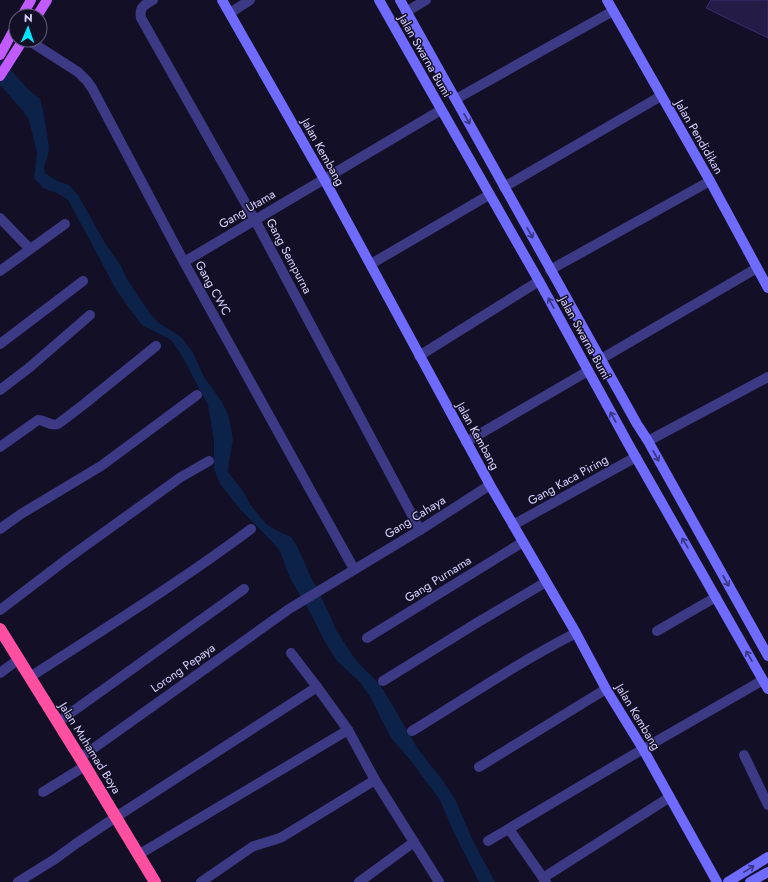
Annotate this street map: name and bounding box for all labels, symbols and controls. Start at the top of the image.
north arrow [8,8,48,48]
text: N [24,10,33,26]
street label: Jalan Swarna Bumi [393,10,456,101]
street label: Jalan Pendidikan [669,95,728,177]
street label: Jalan Kembang [296,113,349,189]
one-way arrow [464,113,471,125]
street label: Gang Utama [215,185,279,233]
street label: Gang Sempurna [262,215,317,297]
one-way arrow [526,227,534,239]
street label: Gang CWC [191,257,235,319]
street label: Jalan Swarna Bumi [554,291,615,383]
one-way arrow [546,298,554,310]
street label: Jalan Kembang [451,397,504,473]
one-way arrow [609,411,617,423]
street label: Gang Kaca Piring [524,450,612,510]
one-way arrow [653,450,661,462]
street label: Gang Cahaya [381,491,449,543]
one-way arrow [680,537,688,549]
street label: Gang Purnama [401,551,475,607]
one-way arrow [723,575,731,587]
street label: Lorong Pepaya [147,639,219,697]
one-way arrow [744,650,752,662]
street label: Jalan Kembang [610,679,665,754]
street label: Jalan Muhamad Boya [54,697,126,797]
one-way arrow [743,864,755,872]

